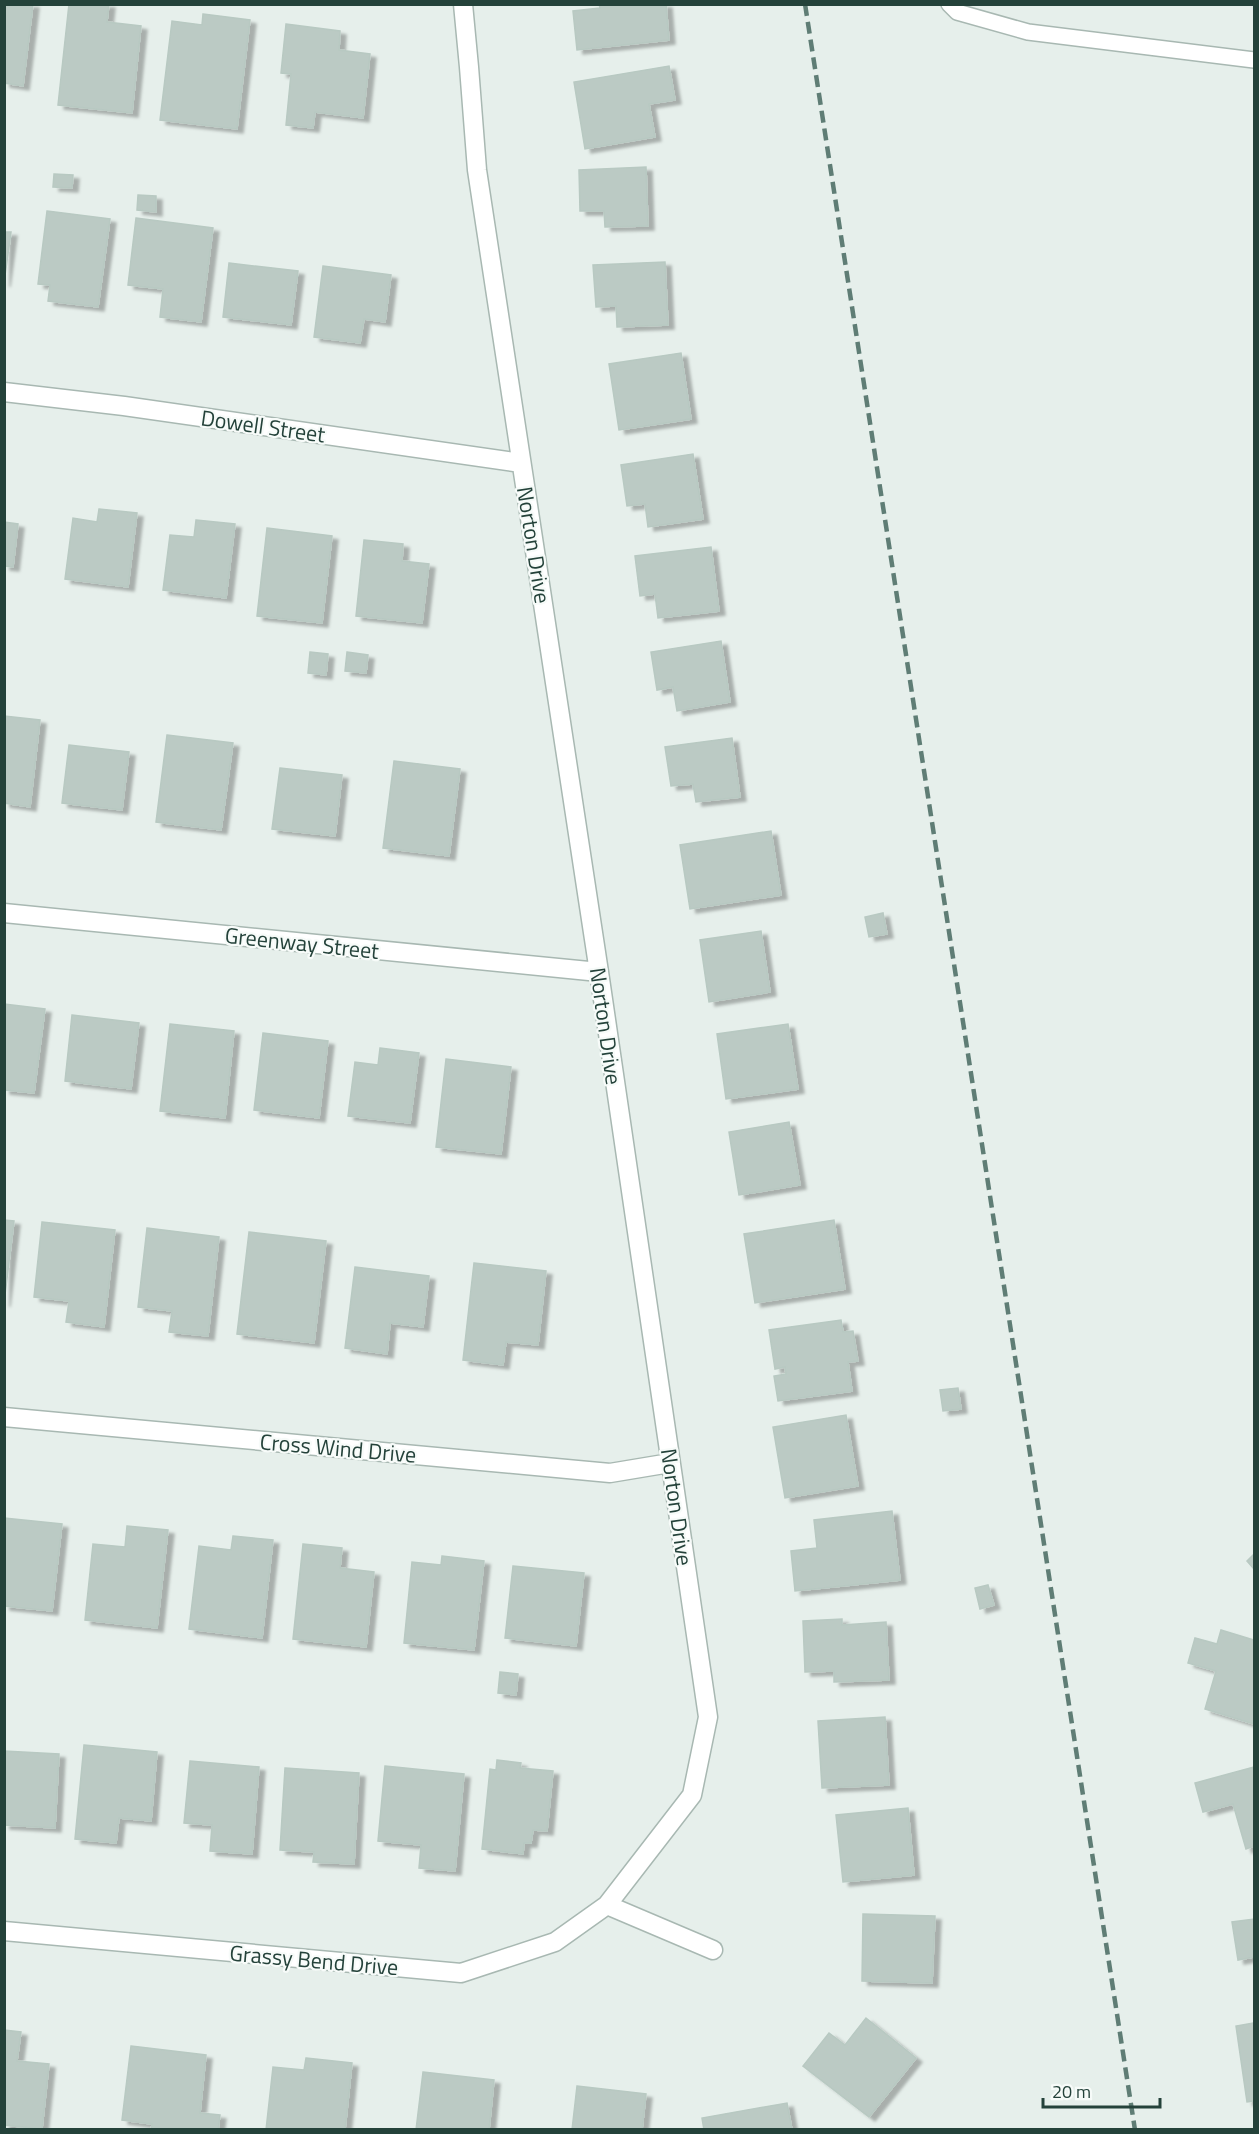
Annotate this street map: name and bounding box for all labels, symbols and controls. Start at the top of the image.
street label: Dowell Street [199,400,328,452]
street label: Norton Drive [508,484,560,606]
street label: Greenway Street [223,918,381,968]
street label: Norton Drive [581,965,631,1087]
street label: Cross Wind Drive [258,1424,418,1472]
street label: Norton Drive [652,1446,702,1568]
street label: Grassy Bend Drive [228,1936,400,1984]
scale bar [1043,2071,1160,2109]
text: 20 m [1052,2078,1091,2105]

